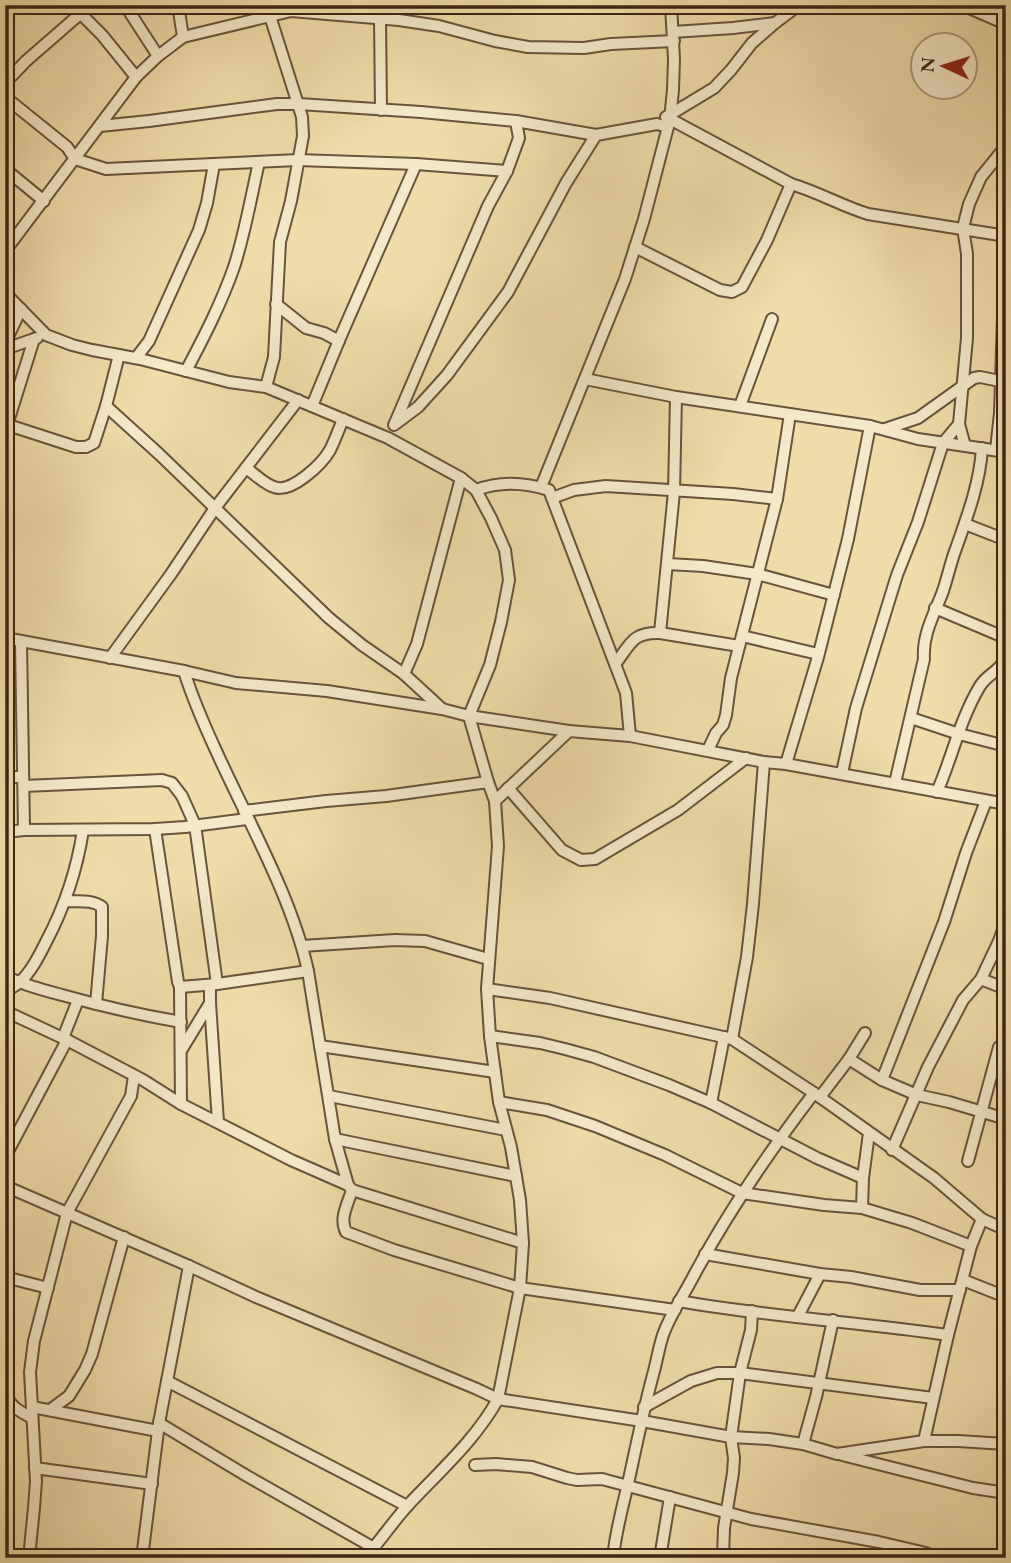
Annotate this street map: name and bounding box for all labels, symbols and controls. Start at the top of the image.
north arrow [909,32,979,102]
text: N [915,56,941,73]

